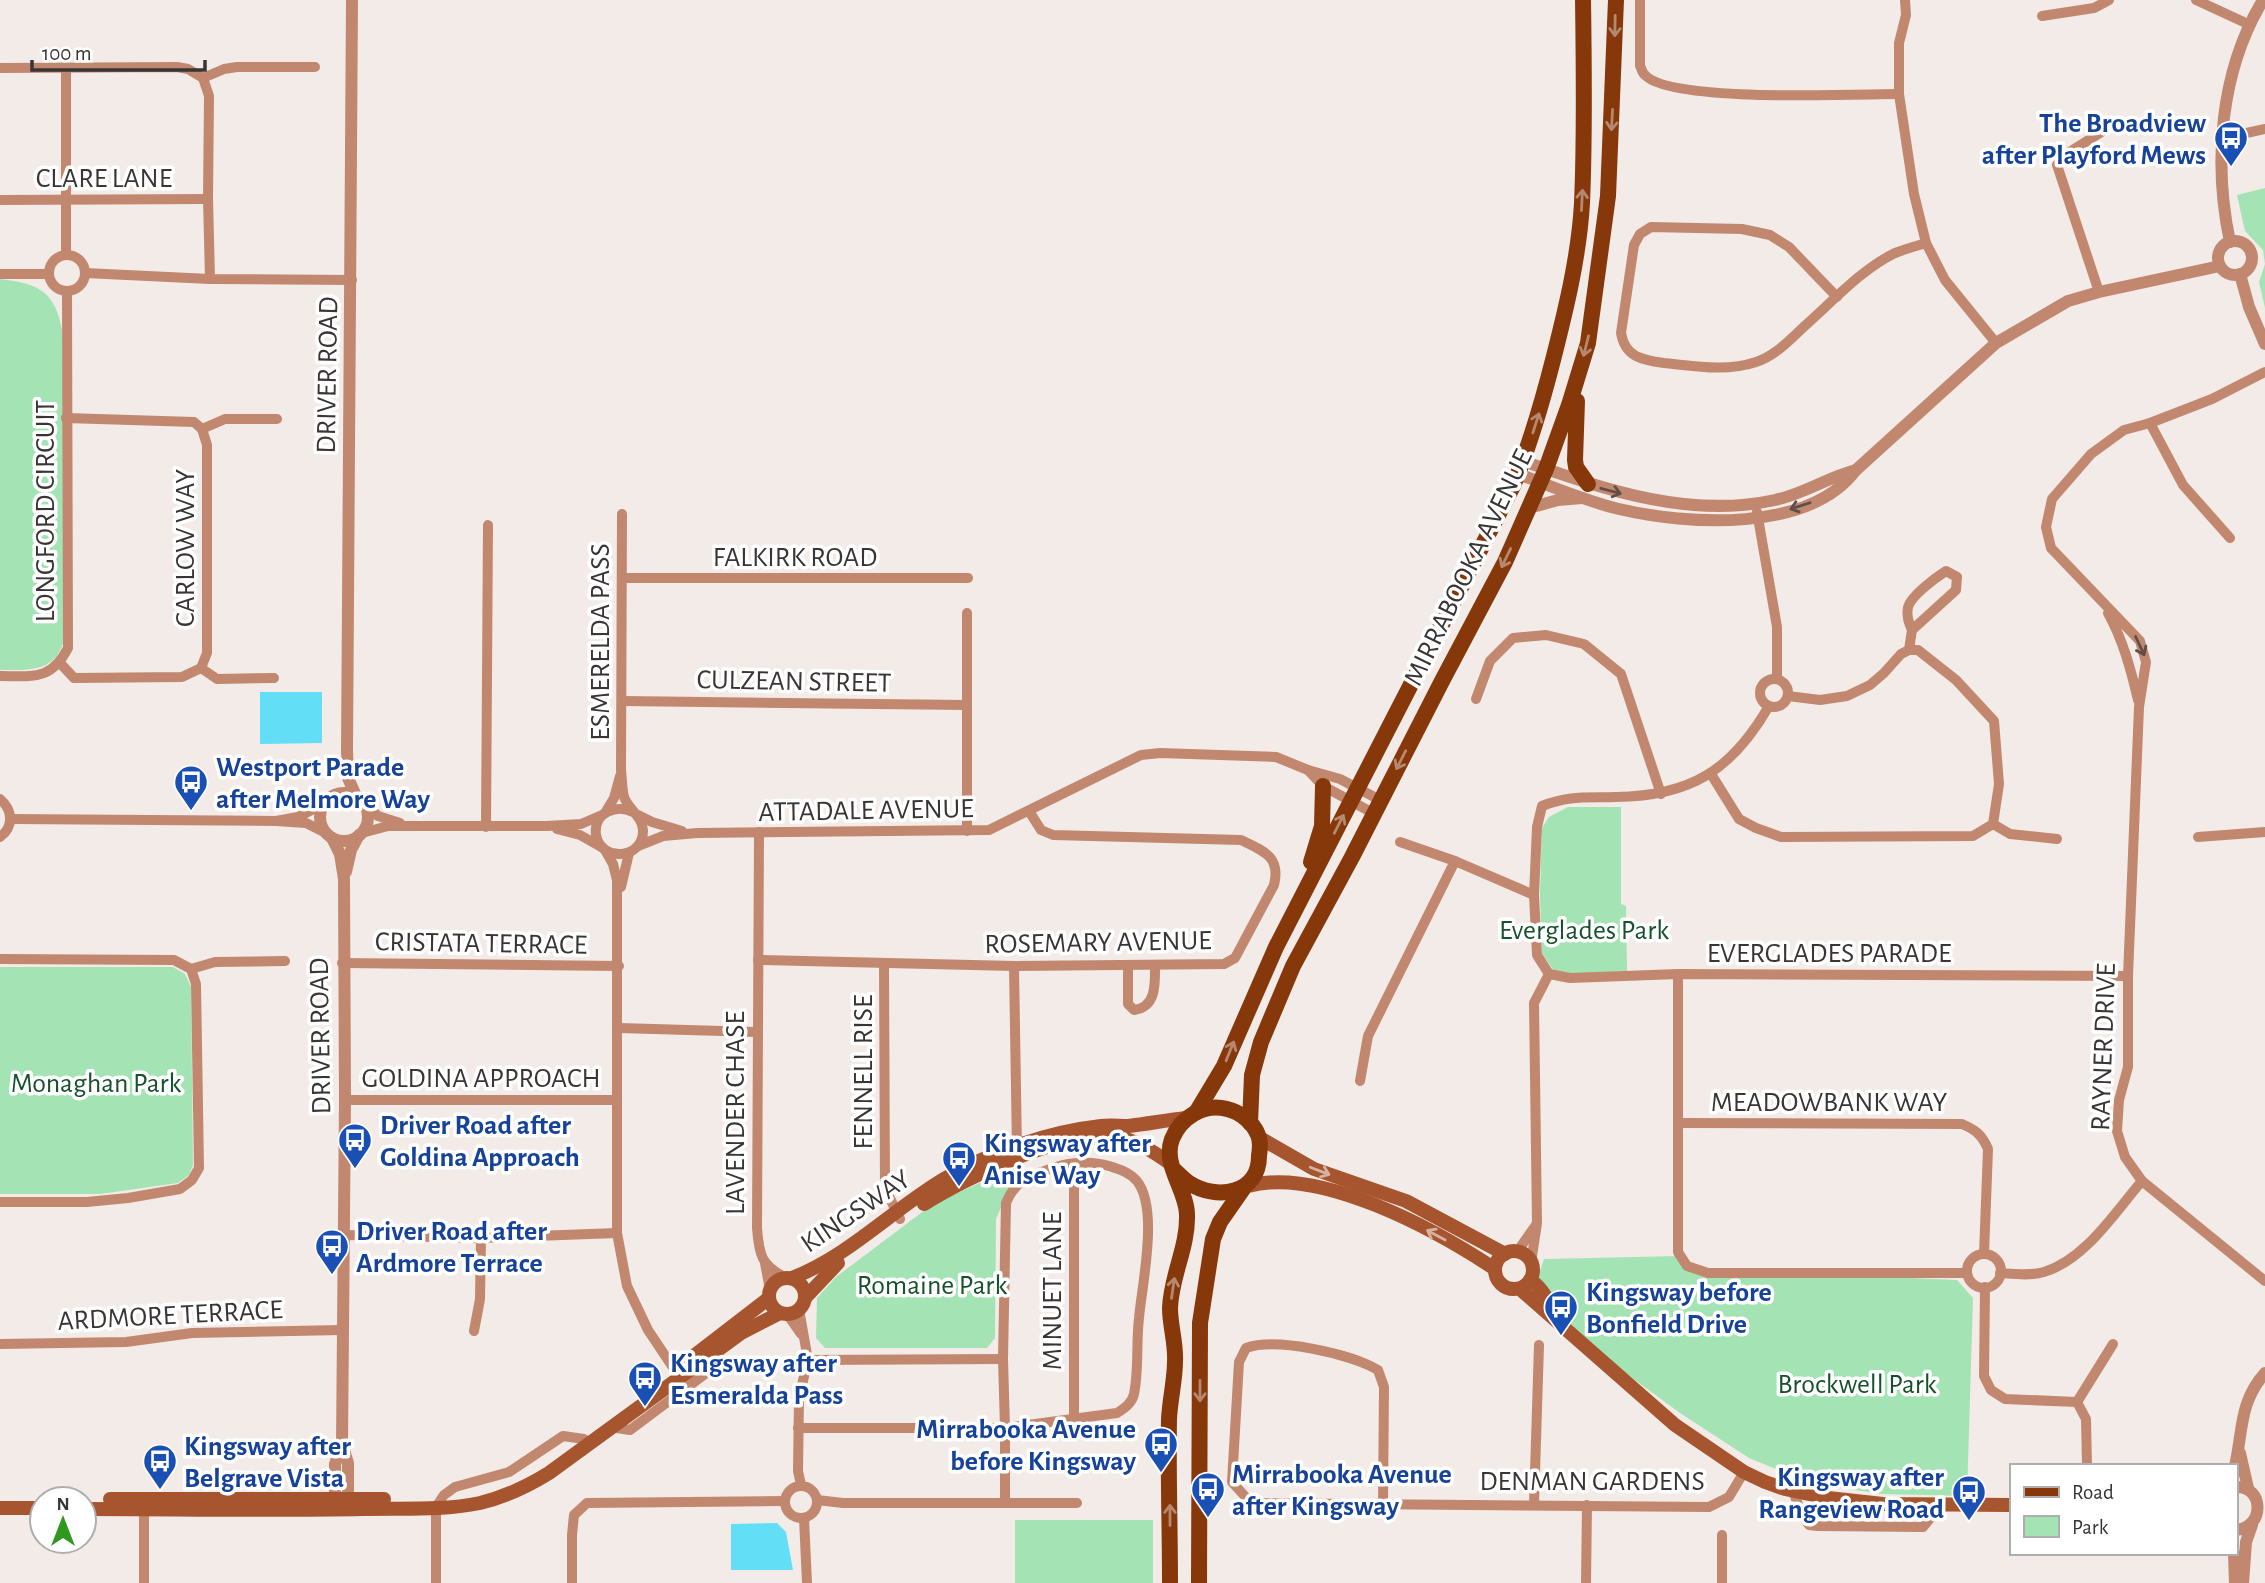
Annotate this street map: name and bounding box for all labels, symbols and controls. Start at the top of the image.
one-way arrow [1609,14,1622,37]
scale bar [32,28,205,72]
text: 100 m [42,43,92,64]
one-way arrow [1605,108,1618,131]
place label: The Broadview after Playford Mews [1982,110,2206,170]
bus stop icon: The Broadview after Playford Mews [2212,119,2250,168]
street label: CLARE LANE [36,165,172,193]
one-way arrow [1575,189,1588,212]
street label: DRIVER ROAD [313,296,343,454]
one-way arrow [1579,334,1592,357]
street label: LONGFORD CIRCUIT [32,400,60,622]
one-way arrow [1531,412,1544,434]
street label: MIRRABOOKA AVENUE [1400,446,1538,690]
street label: CARLOW WAY [172,469,200,627]
one-way arrow [1599,485,1622,498]
one-way arrow [1790,501,1812,514]
street label: ESMERELDA PASS [587,543,615,741]
street label: FALKIRK ROAD [713,544,877,572]
one-way arrow [1499,548,1512,569]
one-way arrow [2134,636,2147,657]
street label: CULZEAN STREET [696,666,892,698]
one-way arrow [1393,749,1407,770]
place label: Westport Parade after Melmore Way [216,754,431,814]
bus stop icon: Westport Parade after Melmore Way [172,763,210,812]
street label: ATTADALE AVENUE [758,795,974,827]
one-way arrow [1332,814,1346,835]
park label: Everglades Park [1499,917,1669,945]
street label: ROSEMARY AVENUE [984,927,1212,959]
street label: CRISTATA TERRACE [375,928,587,960]
street label: EVERGLADES PARADE [1707,940,1951,968]
street label: DRIVER ROAD [306,957,336,1115]
street label: RAYNER DRIVE [2087,963,2121,1131]
street label: FENNELL RISE [850,994,878,1150]
street label: LAVENDER CHASE [722,1011,750,1215]
one-way arrow [1224,1041,1237,1063]
street label: GOLDINA APPROACH [361,1065,601,1093]
park label: Monaghan Park [11,1070,182,1098]
street label: MEADOWBANK WAY [1711,1089,1947,1117]
place label: Driver Road after Goldina Approach [380,1112,580,1172]
bus stop icon: Driver Road after Goldina Approach [336,1121,374,1170]
place label: Kingsway after Anise Way [984,1130,1151,1190]
bus stop icon: Kingsway after Anise Way [940,1139,978,1188]
street label: KINGSWAY [796,1165,916,1258]
one-way arrow [1308,1165,1330,1178]
street label: MINUET LANE [1039,1212,1067,1370]
place label: Driver Road after Ardmore Terrace [356,1218,547,1278]
bus stop icon: Driver Road after Ardmore Terrace [313,1227,351,1276]
one-way arrow [1426,1228,1447,1241]
park label: Romaine Park [857,1272,1007,1300]
one-way arrow [1167,1277,1180,1300]
place label: Kingsway before Bonfield Drive [1586,1279,1772,1339]
bus stop icon: Kingsway before Bonfield Drive [1542,1288,1580,1337]
street label: ARDMORE TERRACE [57,1296,283,1336]
place label: Kingsway after Esmeralda Pass [670,1350,843,1410]
bus stop icon: Kingsway after Esmeralda Pass [626,1359,664,1408]
park label: Brockwell Park [1777,1371,1937,1399]
one-way arrow [1193,1379,1206,1402]
place label: Mirrabooka Avenue before Kingsway [916,1416,1136,1476]
bus stop icon: Mirrabooka Avenue before Kingsway [1142,1425,1180,1474]
place label: Kingsway after Belgrave Vista [184,1433,351,1493]
bus stop icon: Kingsway after Belgrave Vista [141,1442,179,1491]
place label: Mirrabooka Avenue after Kingsway [1232,1461,1452,1521]
place label: Kingsway after Rangeview Road [1758,1464,1944,1524]
legend [2010,1464,2237,1555]
street label: DENMAN GARDENS [1479,1468,1705,1496]
bus stop icon: Mirrabooka Avenue after Kingsway [1189,1470,1227,1519]
bus stop icon: Kingsway after Rangeview Road [1950,1473,1988,1522]
text: Road [2072,1482,2114,1503]
north arrow [28,1485,98,1555]
text: N [56,1495,70,1514]
one-way arrow [1163,1504,1177,1527]
text: Park [2072,1517,2109,1538]

